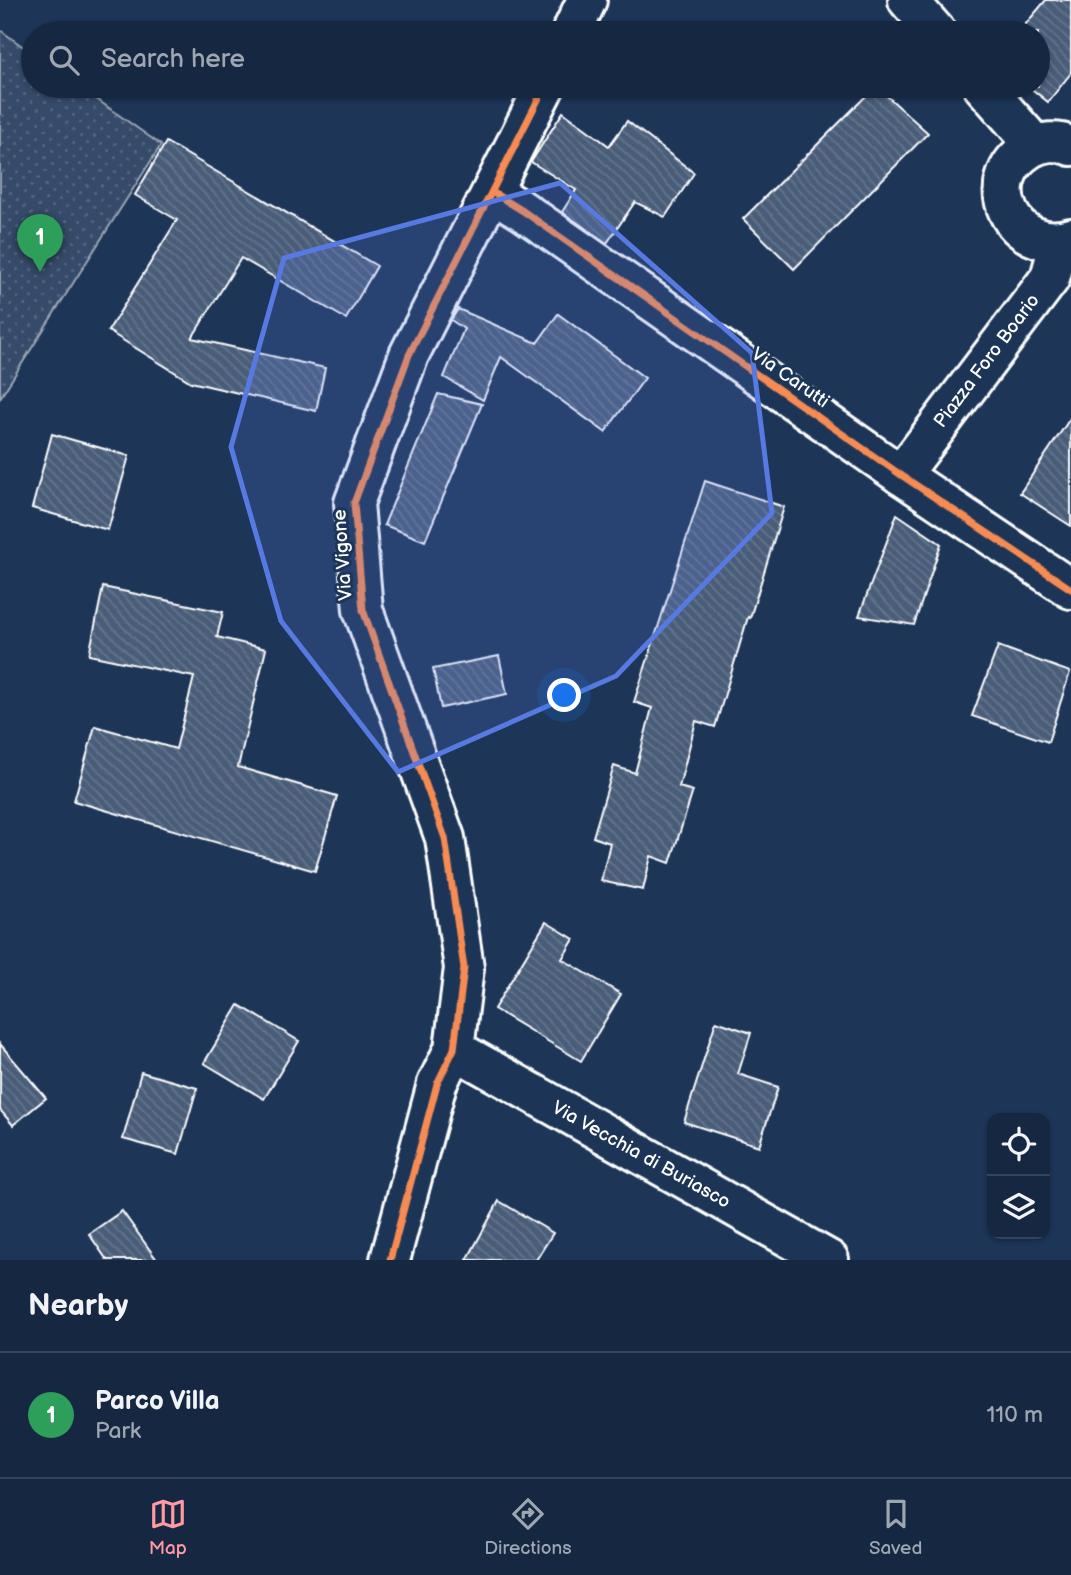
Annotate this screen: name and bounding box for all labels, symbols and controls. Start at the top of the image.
search box [21,21,1050,98]
icon: search [45,41,83,79]
text: Search here [101,44,245,75]
pin: 1 [17,214,63,272]
street label: Piazza Foro Boario [929,290,1045,432]
street label: Via Carutti [747,343,833,413]
street label: Via Vigone [328,509,358,601]
your location [547,678,581,712]
street label: Via Vecchia di Buriasco [548,1096,734,1214]
map controls [987,1113,1050,1239]
button: locate [987,1113,1050,1176]
button: layers [987,1176,1050,1239]
text: Nearby [28,1288,128,1324]
text: Parco Villa [95,1386,220,1417]
text: 1 [46,1401,56,1429]
text: 110 m [986,1401,1043,1429]
text: Park [95,1417,141,1445]
tab: Map [149,1495,187,1560]
tab: Directions [484,1495,572,1560]
tab: Saved [869,1495,922,1560]

